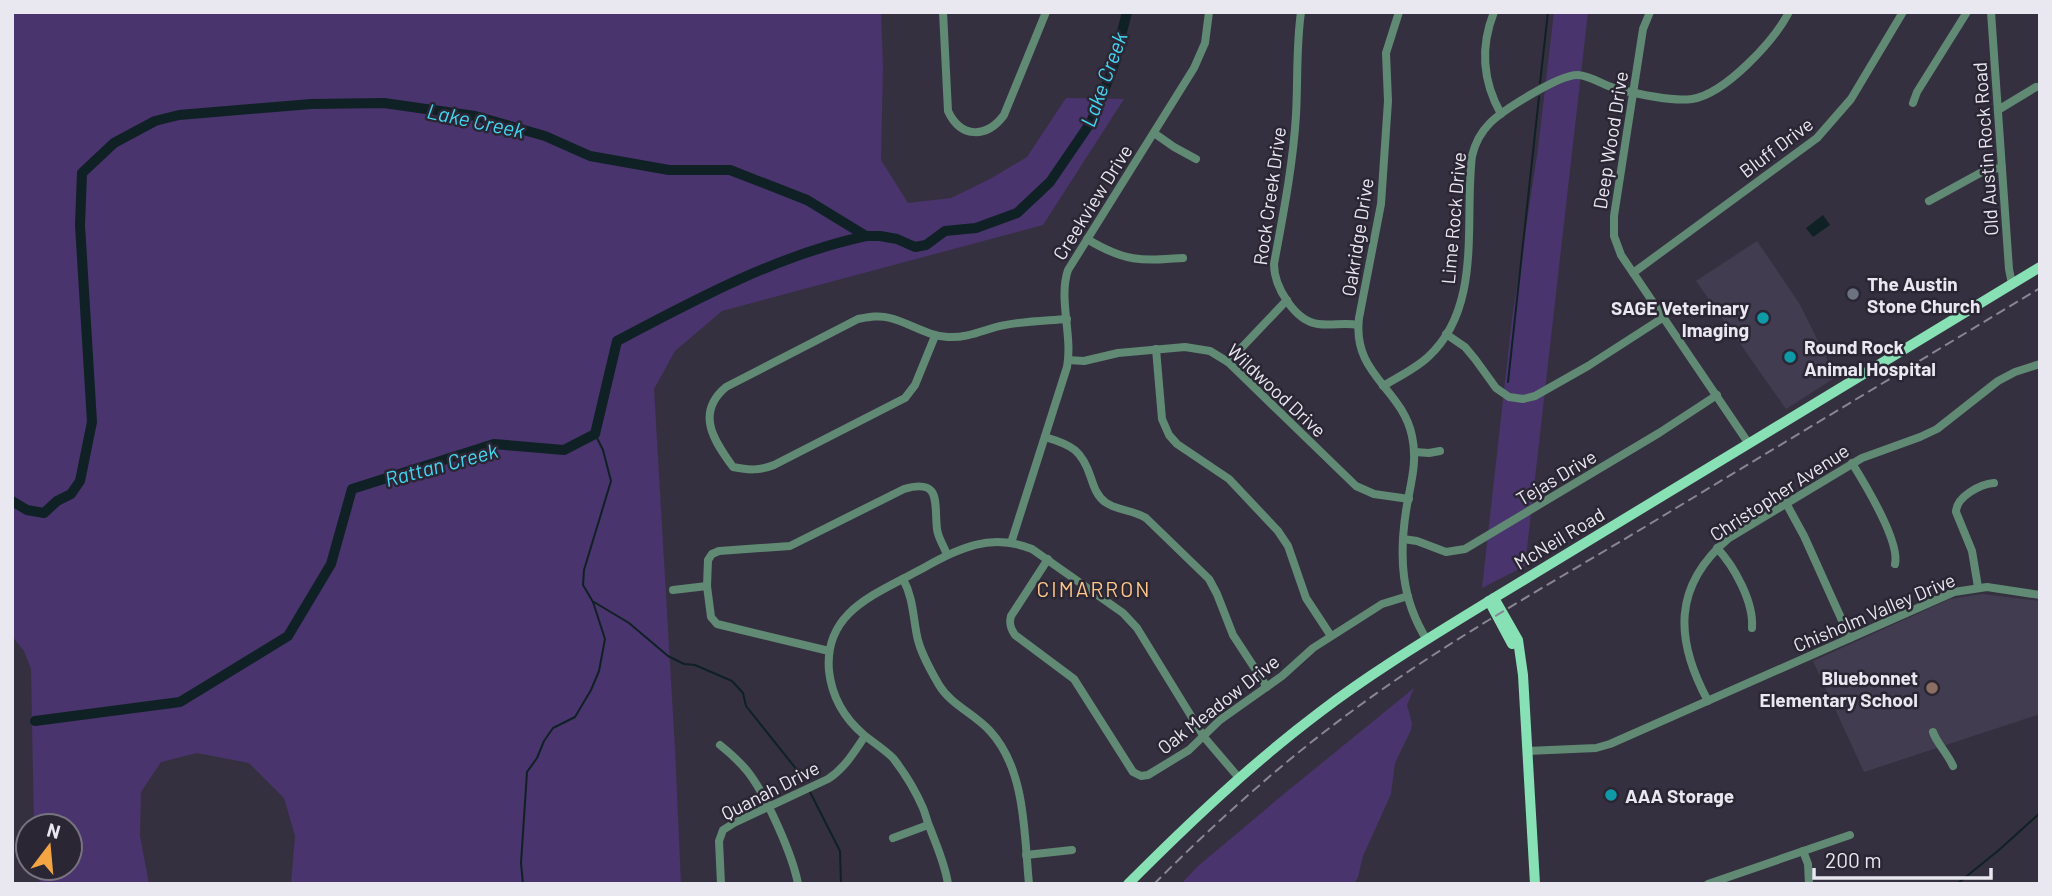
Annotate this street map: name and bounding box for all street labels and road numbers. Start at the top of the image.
street label: Old Austin Rock Road [1967,61,2003,237]
street label: Deep Wood Drive [1588,69,1632,211]
street label: Bluff Drive [1735,112,1817,182]
street label: Rock Creek Drive [1248,125,1290,267]
street label: Creekview Drive [1047,140,1137,264]
street label: Lime Rock Drive [1436,151,1470,285]
street label: Oakridge Drive [1336,176,1378,298]
street label: Wildwood Drive [1223,338,1331,442]
street label: Christopher Avenue [1705,438,1853,546]
street label: Tejas Drive [1512,444,1600,510]
street label: McNeil Road [1510,502,1608,574]
street label: Chisholm Valley Drive [1790,567,1958,657]
street label: Oak Meadow Drive [1153,649,1283,759]
street label: Quanah Drive [717,755,823,825]

